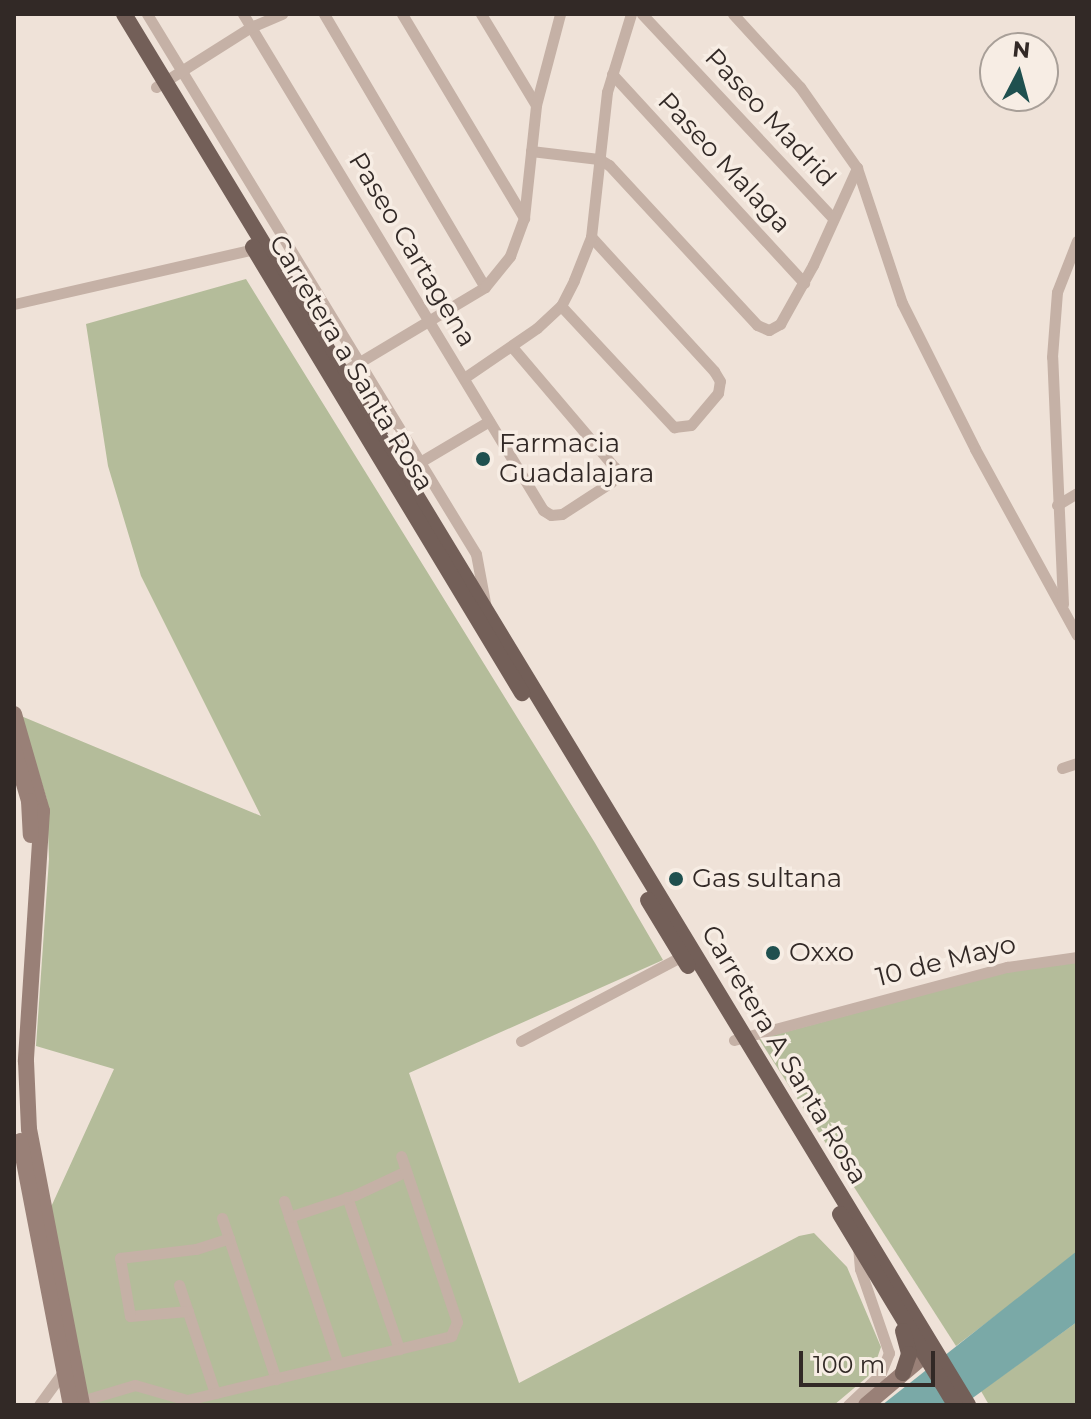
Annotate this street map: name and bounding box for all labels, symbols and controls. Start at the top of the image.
north arrow [979,32,1059,112]
text: N [1011,35,1032,64]
street label: Paseo Madrid [698,42,842,194]
street label: Paseo Malaga [651,86,797,240]
street label: Paseo Cartagena [342,147,482,353]
street label: Carretera a Santa Rosa [262,229,440,497]
place label: Farmacia Guadalajara [499,428,654,490]
marker: Farmacia Guadalajara [474,450,492,468]
place label: Gas sultana [692,863,842,895]
marker: Gas sultana [667,870,685,888]
street label: Carretera A Santa Rosa [694,920,874,1190]
street label: 10 de Mayo [873,929,1019,993]
place label: Oxxo [789,937,854,969]
marker: Oxxo [764,944,782,962]
scale bar [803,1335,939,1385]
text: 100 m [813,1350,885,1379]

